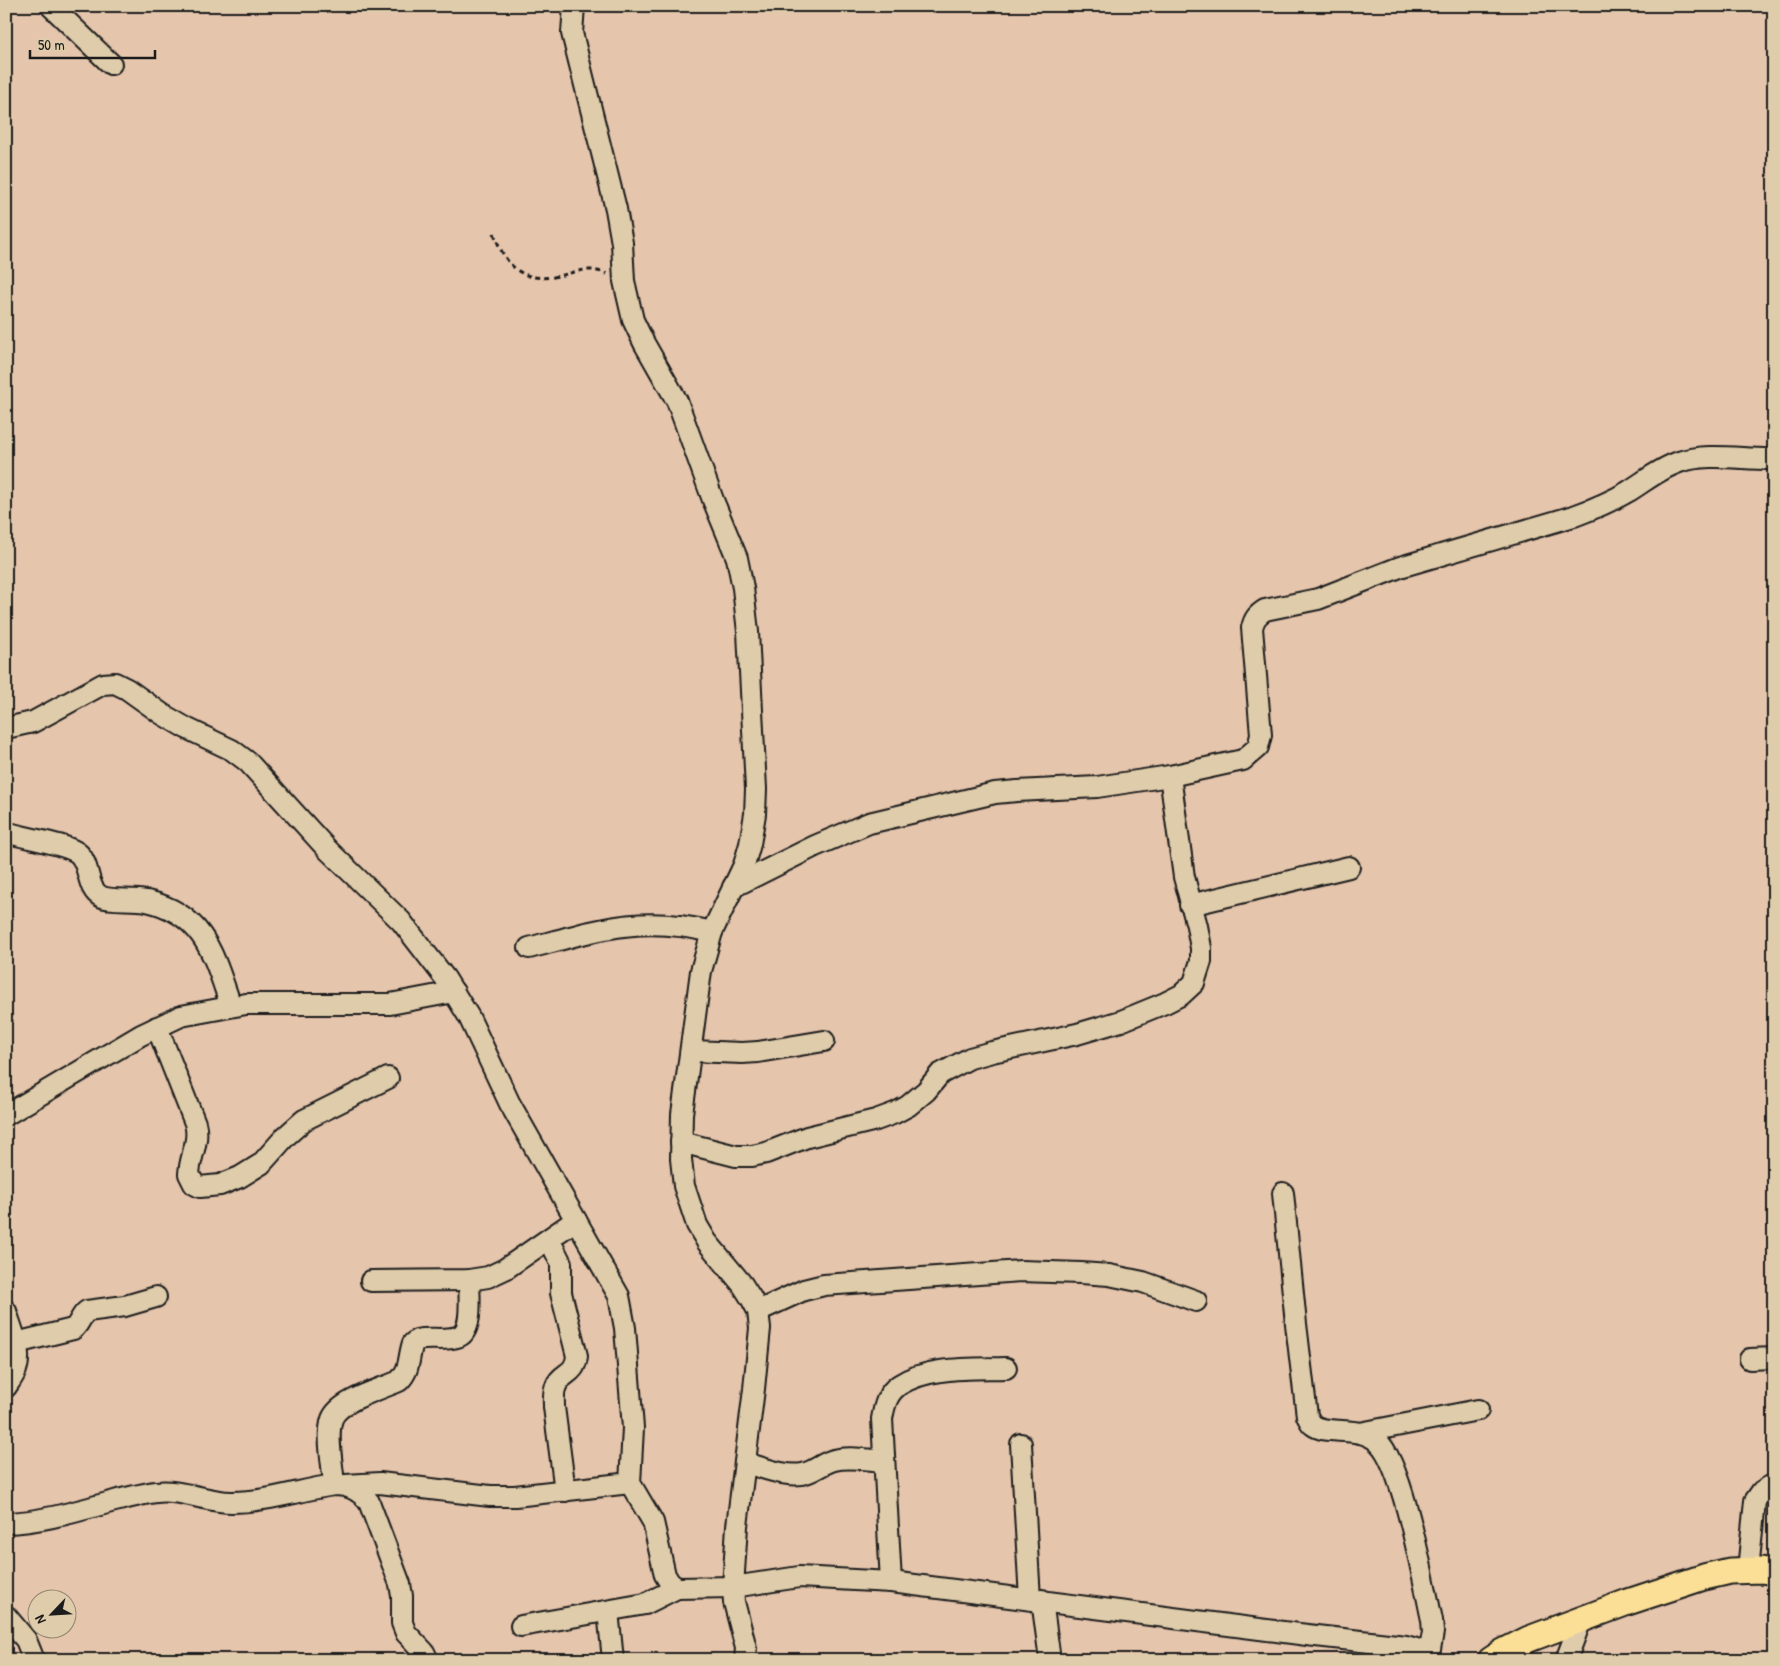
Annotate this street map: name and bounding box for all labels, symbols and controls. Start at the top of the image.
scale bar [30,28,155,60]
text: 50 m [38,34,65,55]
north arrow [28,1588,78,1638]
text: N [29,1612,50,1627]

